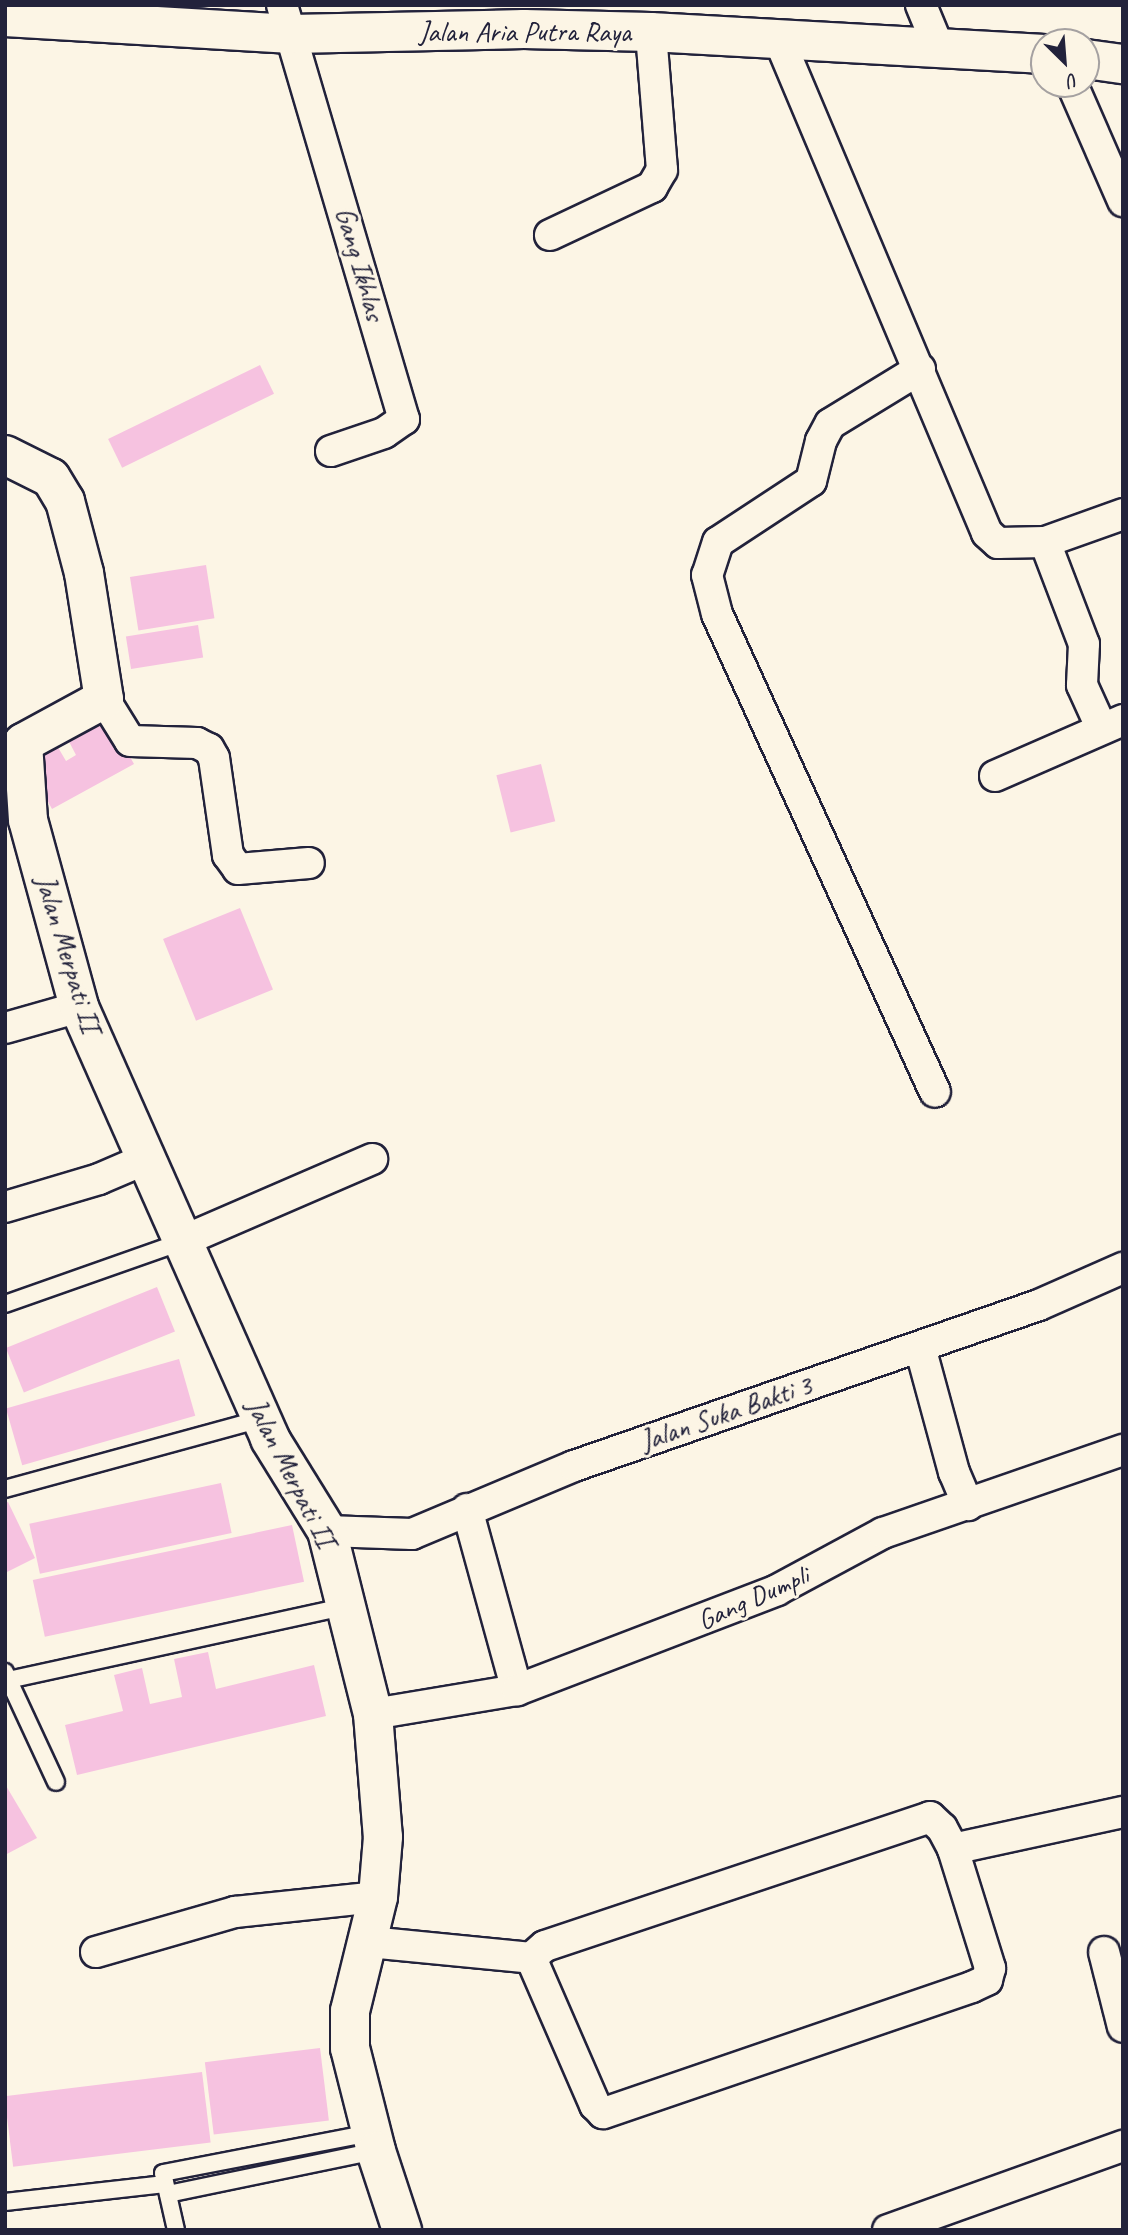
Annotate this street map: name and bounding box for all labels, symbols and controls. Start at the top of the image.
street label: Jalan Aria Putra Raya [420,15,630,49]
north arrow [1030,28,1100,98]
text: U [1064,67,1082,93]
street label: Gang Ikhlas [328,203,392,325]
street label: Jalan Merpati II [28,872,108,1036]
street label: Jalan Suka Bakti 3 [636,1368,816,1458]
street label: Jalan Merpati II [239,1394,343,1552]
street label: Gang Dumpli [692,1559,814,1637]

